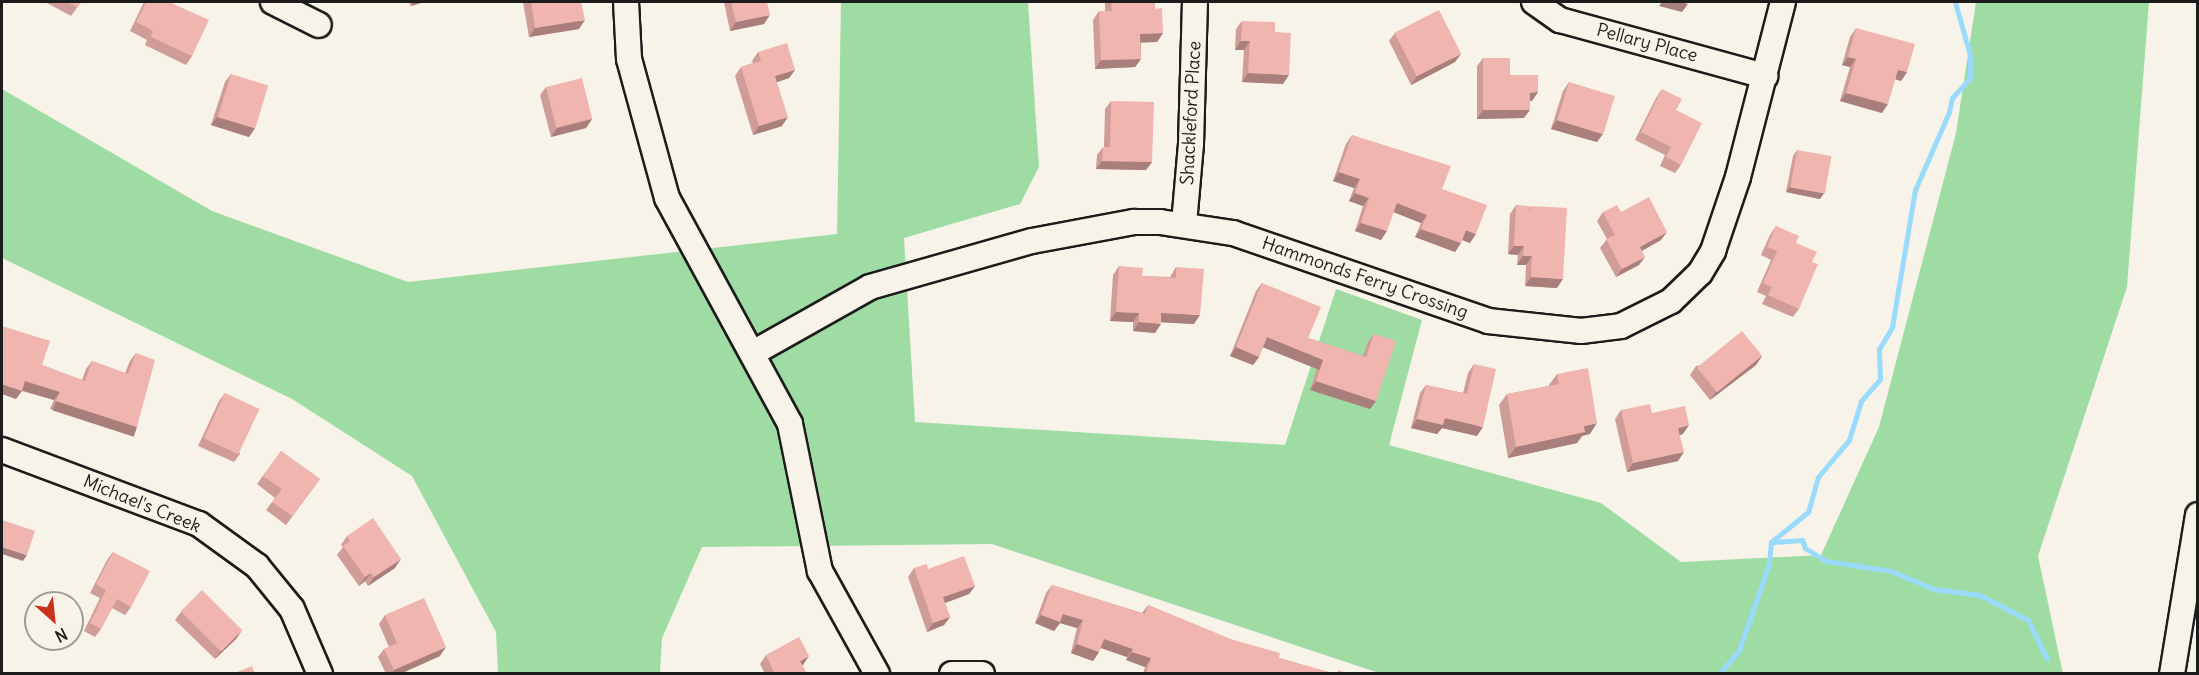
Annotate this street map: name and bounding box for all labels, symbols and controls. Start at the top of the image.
street label: Pellary Place [1594,19,1700,67]
street label: Shackleford Place [1176,41,1206,185]
street label: Hammonds Ferry Crossing [1259,233,1471,323]
street label: Michael's Creek [80,471,204,537]
north arrow [24,591,84,651]
text: N [52,624,71,647]

